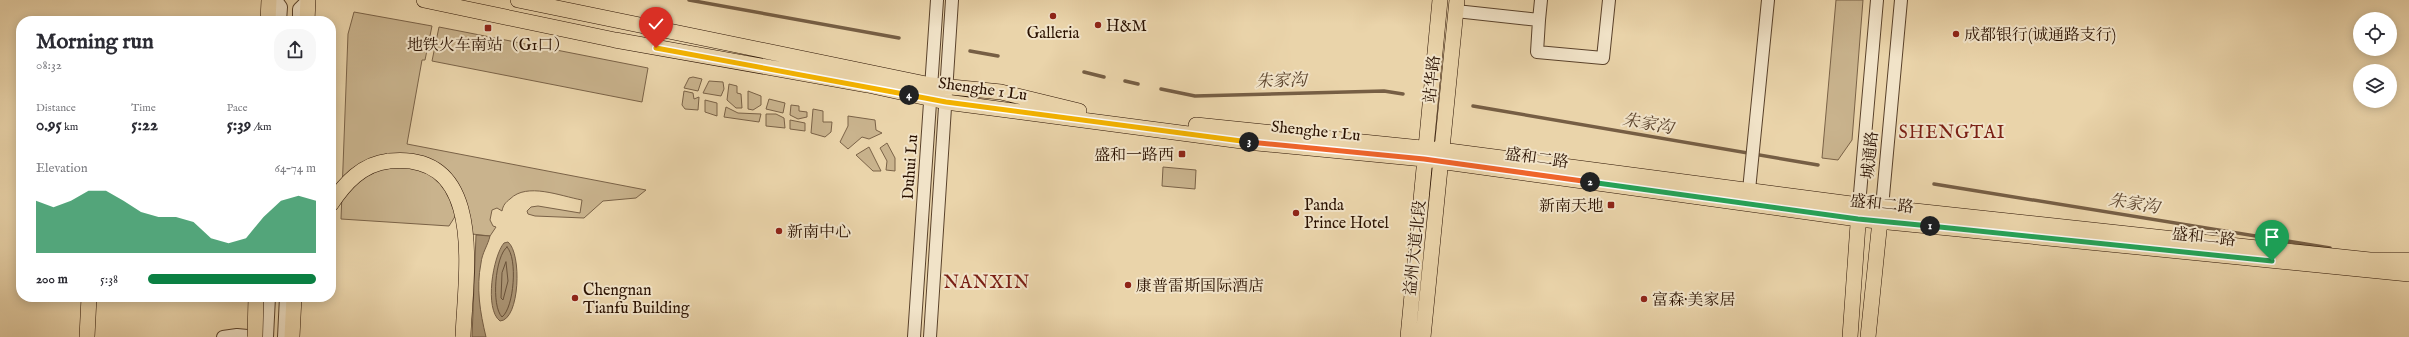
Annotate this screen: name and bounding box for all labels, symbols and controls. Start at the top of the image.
pin [639,7.0,673,48]
marker: Galleria [1048,11,1058,21]
map controls [2353,12,2397,108]
button: locate [2353,12,2397,56]
icon: check [645,13,667,35]
place label: H&M [1106,17,1147,37]
marker: H&M [1093,20,1103,30]
marker: 地铁火车南站（G1口） [483,23,493,33]
place label: Galleria [1027,24,1079,44]
place label: 成都银行(诚通路支行) [1964,26,2116,46]
text: Morning run [36,28,154,56]
button: share [274,29,316,71]
marker: 成都银行(诚通路支行) [1951,29,1961,39]
place label: 地铁火车南站（G1口） [407,36,569,56]
street label: 站华路 [1421,54,1445,104]
text: 08:32 [36,57,62,74]
button: layers [2353,64,2397,108]
water label: 朱家沟 [1255,70,1310,93]
street label: Shenghe 1 Lu [937,74,1029,106]
pin: 4 [899,85,919,105]
text: 4 [906,88,912,102]
text: Distance [36,101,76,115]
text: Time [131,101,156,115]
text: Pace [227,101,247,115]
water label: 朱家沟 [1621,110,1678,140]
text: 0.95 [36,115,62,136]
text: 5:22 [131,115,158,136]
text: 5:39 [227,115,251,136]
street label: Shenghe 1 Lu [1270,117,1361,147]
text: km [62,120,78,134]
text: /km [251,120,272,134]
district label: SHENGTAI [1898,122,2006,145]
street label: 城通路 [1859,130,1883,180]
pin: 3 [1239,132,1259,152]
street label: Duhui Lu [899,134,923,200]
text: 3 [1247,135,1251,149]
street label: 盛和二路 [1504,145,1570,173]
place label: 盛和一路西 [1094,146,1174,166]
marker: 盛和一路西 [1177,149,1187,159]
text: Elevation [36,160,88,177]
text: 64–74 m [275,160,316,177]
pin: 2 [1580,172,1600,192]
text: 2 [1587,175,1593,189]
water label: 朱家沟 [2107,190,2164,219]
street label: 盛和二路 [1849,192,1915,218]
place label: Panda Prince Hotel [1304,196,1390,234]
place label: 新南天地 [1539,197,1603,217]
street label: 益州大道北段 [1401,199,1431,297]
marker: 新南天地 [1606,200,1616,210]
marker: Panda Prince Hotel [1291,208,1301,218]
pin: 1 [1920,216,1940,236]
text: 1 [1928,219,1932,233]
pin [2255,220,2289,261]
place label: 新南中心 [787,223,851,243]
street label: 盛和二路 [2171,225,2237,251]
marker: 新南中心 [774,226,784,236]
icon: arrive [2261,226,2283,248]
text: 200 m [36,271,68,288]
text: 5:38 [100,271,118,288]
district label: NANXIN [944,272,1030,295]
place label: 康普雷斯国际酒店 [1136,277,1264,297]
marker: 康普雷斯国际酒店 [1123,280,1133,290]
place label: Chengnan Tianfu Building [583,281,690,319]
place label: 富森·美家居 [1652,291,1736,311]
marker: Chengnan Tianfu Building [570,293,580,303]
marker: 富森·美家居 [1639,294,1649,304]

